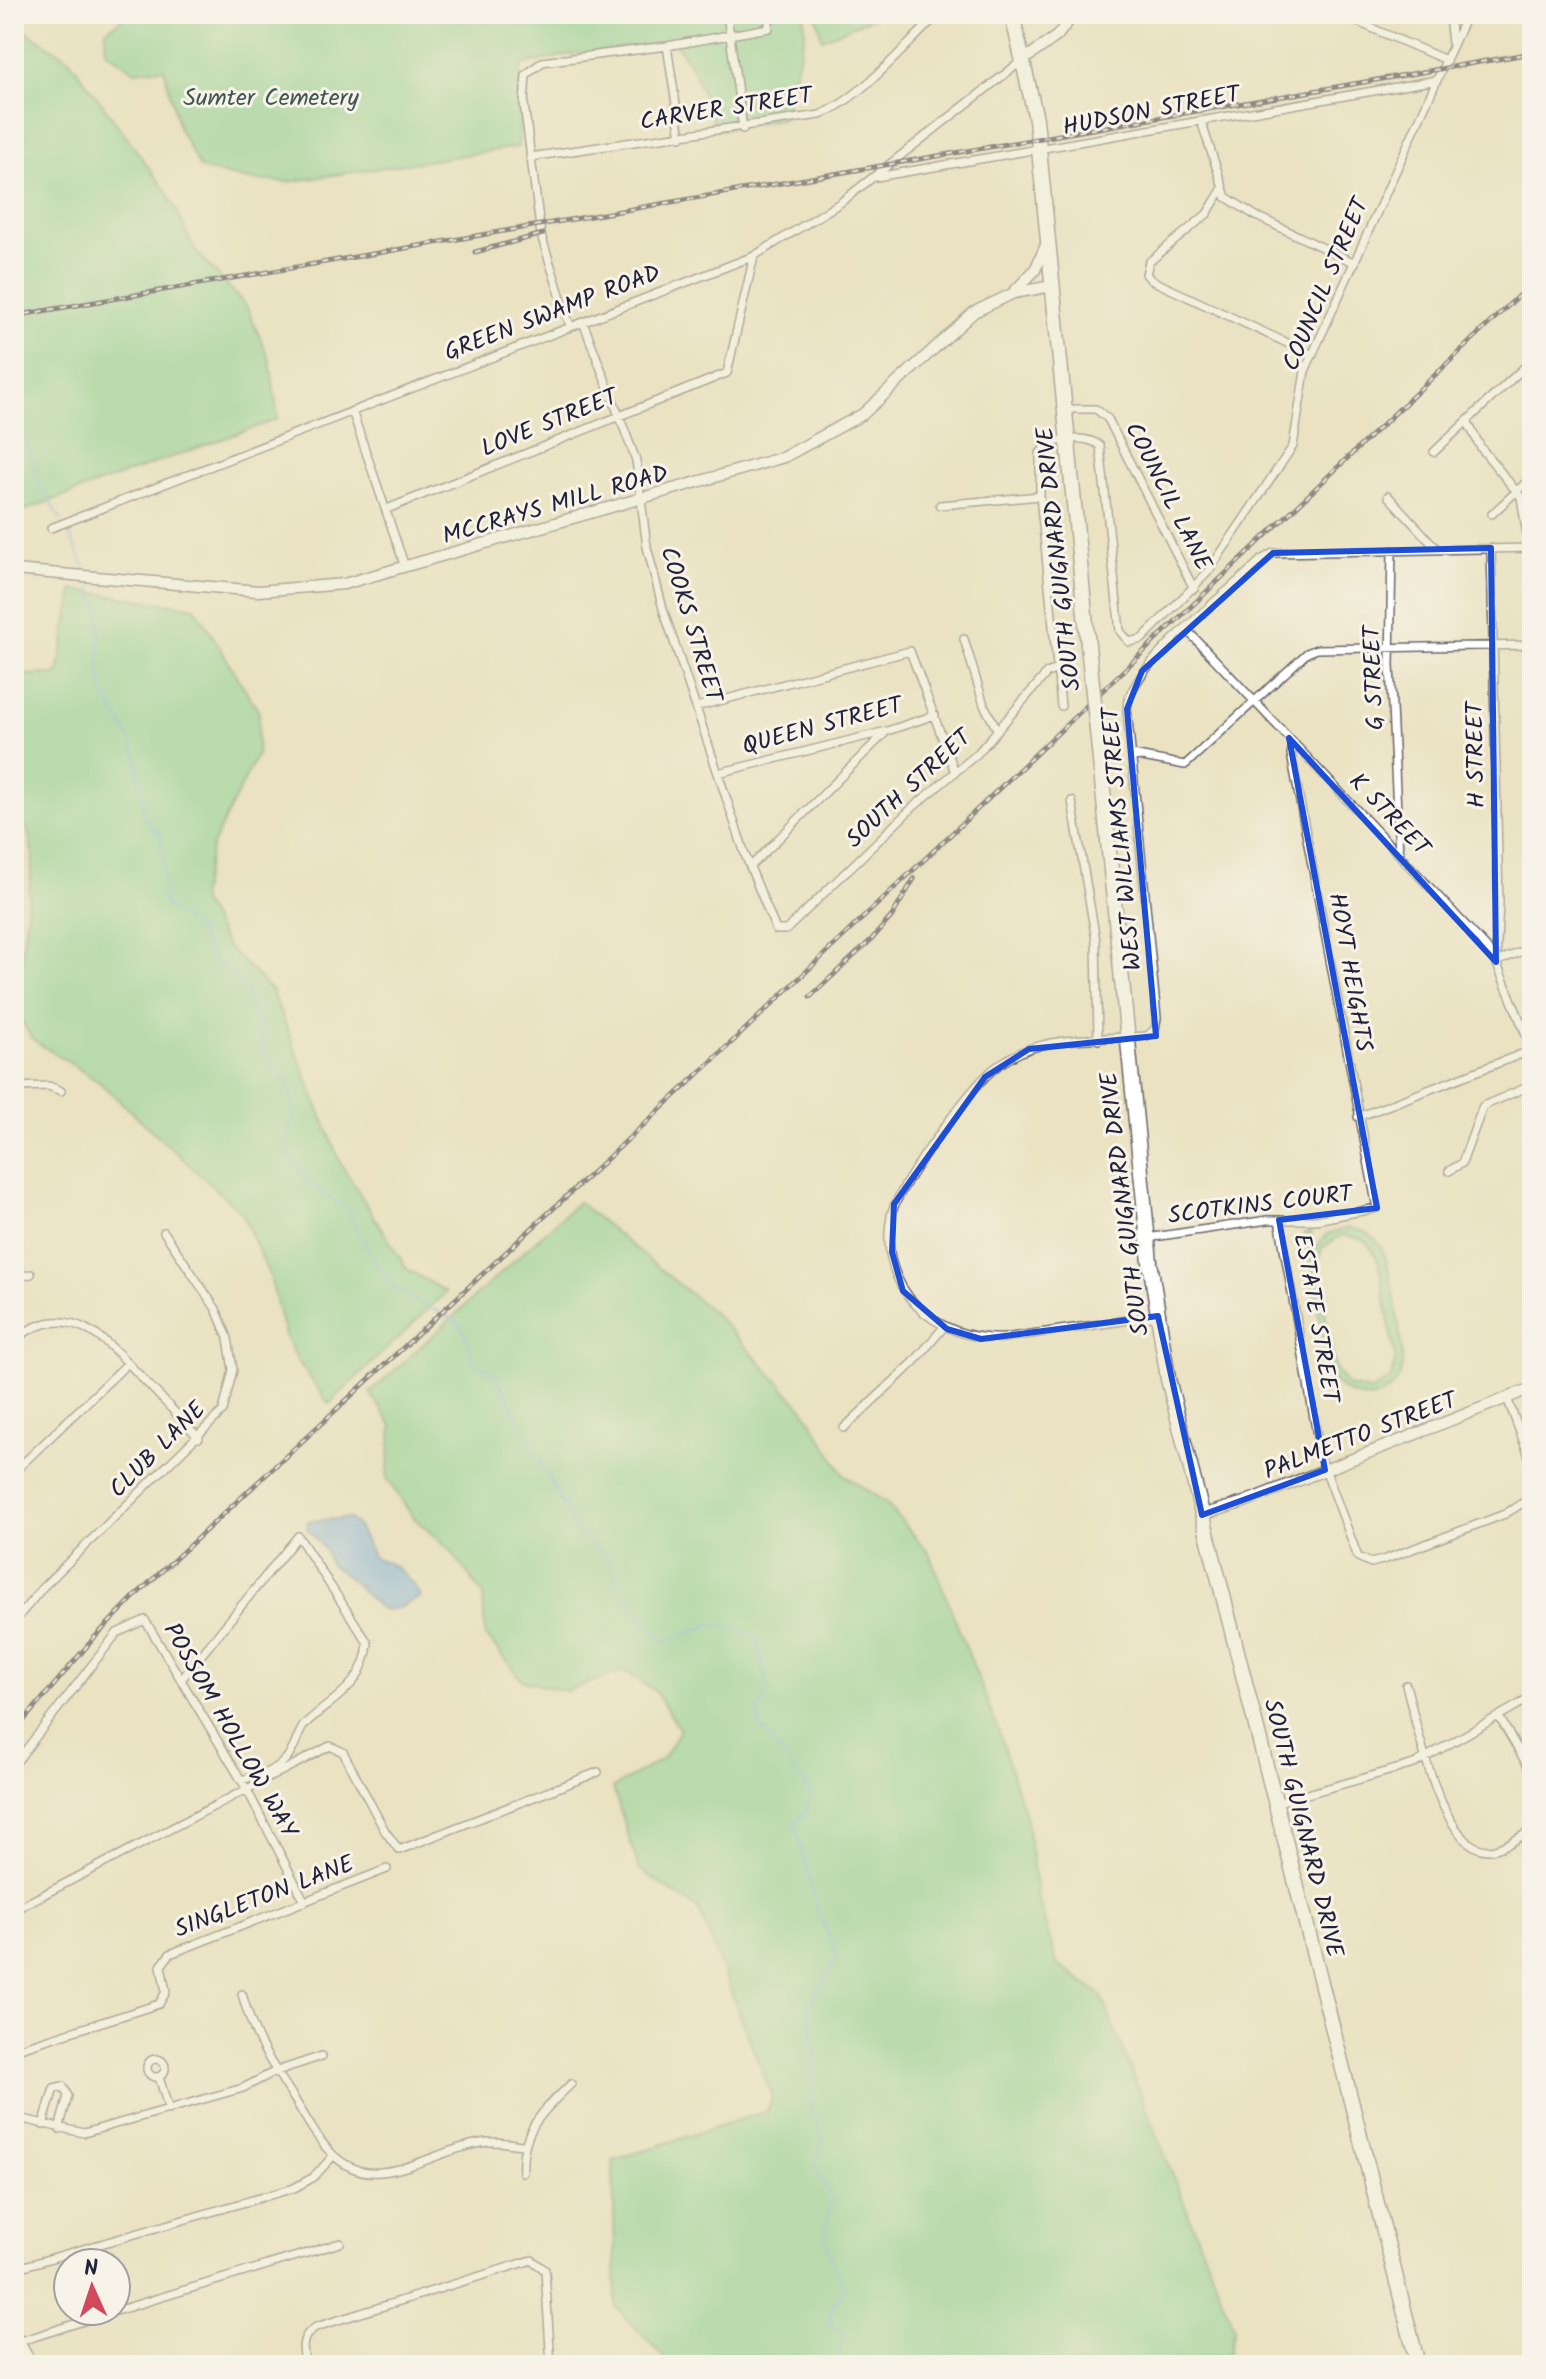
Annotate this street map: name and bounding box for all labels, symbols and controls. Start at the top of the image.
street label: HUDSON STREET [1059,75,1245,148]
street label: CARVER STREET [637,76,817,142]
park label: Sumter Cemetery [183,79,359,118]
street label: COUNCIL STREET [1272,190,1381,377]
street label: GREEN SWAMP ROAD [439,254,666,373]
street label: LOVE STREET [475,377,626,469]
street label: COUNCIL LANE [1113,416,1222,579]
street label: SOUTH GUIGNARD DRIVE [1026,424,1093,693]
street label: MCCRAYS MILL ROAD [438,455,673,556]
street label: COOKS STREET [648,542,733,709]
street label: G STREET [1353,623,1396,731]
street label: QUEEN STREET [738,686,909,767]
street label: H STREET [1456,699,1497,808]
street label: WEST WILLIAMS STREET [1091,703,1153,972]
street label: SOUTH STREET [837,719,983,858]
street label: K STREET [1339,764,1441,868]
street label: HOYT HEIGHTS [1316,890,1383,1055]
street label: SOUTH GUIGNARD DRIVE [1090,1069,1161,1338]
street label: SCOTKINS COURT [1166,1175,1357,1236]
street label: ESTATE STREET [1281,1231,1350,1408]
street label: PALMETTO STREET [1258,1381,1465,1491]
street label: CLUB LANE [100,1391,217,1508]
street label: POSSOM HOLLOW WAY [152,1615,308,1847]
street label: SOUTH GUIGNARD DRIVE [1252,1695,1354,1963]
street label: SINGLETON LANE [169,1845,361,1950]
north arrow [52,2247,132,2327]
text: N [83,2252,99,2287]

